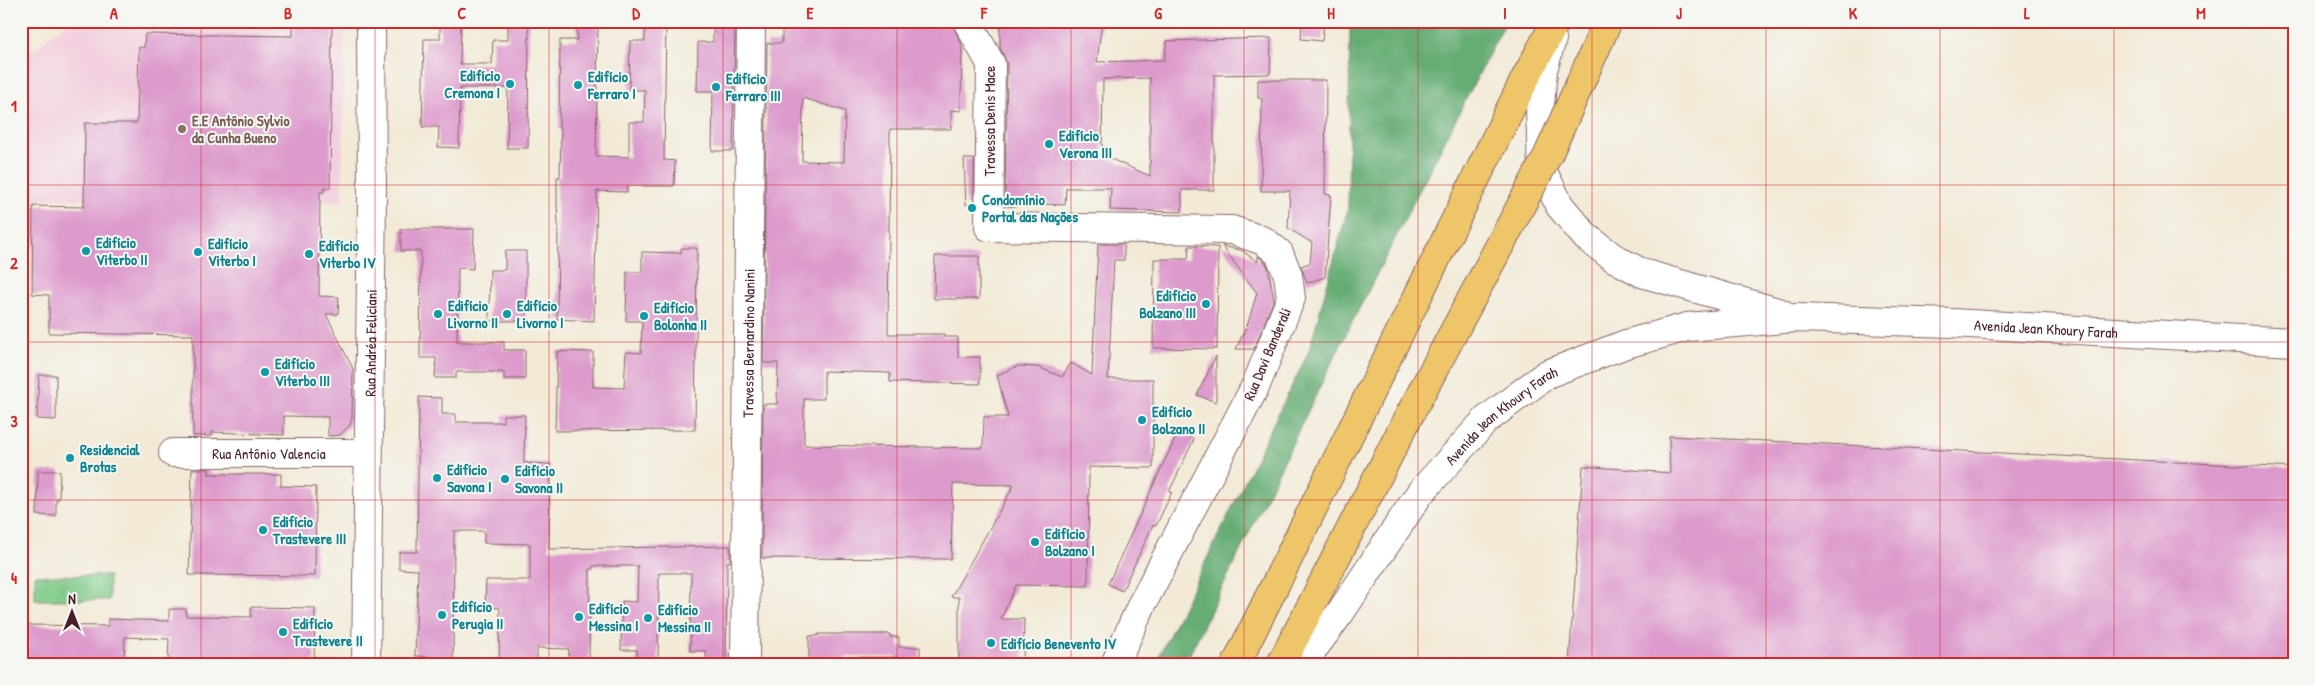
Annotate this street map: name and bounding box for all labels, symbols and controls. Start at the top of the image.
text: A [110,2,118,24]
text: B [284,2,292,24]
text: C [458,2,467,24]
text: D [632,2,640,24]
text: E [806,2,814,24]
text: F [980,2,988,24]
text: G [1154,2,1162,24]
text: H [1327,2,1335,24]
text: I [1503,2,1507,24]
text: J [1676,2,1682,24]
text: K [1849,2,1858,24]
text: L [2024,2,2030,24]
text: M [2196,2,2206,24]
place label: Edifício Cremona I [444,65,500,103]
place label: Edifício Ferraro I [587,66,636,104]
street label: Travessa Denis Mace [979,66,1000,176]
place label: Edifício Ferraro III [725,68,781,106]
marker: Edifício Cremona I [504,78,516,90]
marker: Edifício Ferraro I [572,79,584,91]
marker: Edifício Ferraro III [710,81,722,93]
text: 1 [11,95,17,117]
place label: E.E Antônio Sylvio da Cunha Bueno [192,110,290,148]
marker: E.E Antônio Sylvio da Cunha Bueno [176,123,188,135]
place label: Edifício Verona III [1059,125,1112,163]
marker: Edifício Verona III [1043,138,1055,150]
place label: Condomínio Portal das Nações [982,189,1078,227]
marker: Condomínio Portal das Nações [966,202,978,214]
place label: Edifício Viterbo II [96,232,147,270]
place label: Edifício Viterbo I [208,233,256,271]
place label: Edifício Viterbo IV [319,235,376,273]
marker: Edifício Viterbo II [80,245,92,257]
marker: Edifício Viterbo I [192,246,204,258]
marker: Edifício Viterbo IV [303,248,315,260]
text: 2 [10,252,18,274]
street label: Travessa Bernardino Nanini [737,268,759,418]
place label: Edifício Bolzano III [1139,285,1196,323]
street label: Rua Andréa Feliciani [359,289,381,397]
place label: Edifício Livorno II [448,295,498,333]
place label: Edifício Livorno I [517,295,564,333]
place label: Edifício Bolonha II [654,297,707,335]
marker: Edifício Bolzano III [1200,298,1212,310]
street label: Rua Davi Banderali [1238,304,1296,404]
marker: Edifício Livorno II [432,308,444,320]
marker: Edifício Livorno I [501,308,513,320]
marker: Edifício Bolonha II [638,310,650,322]
street label: Avenida Jean Khoury Farah [1974,314,2118,343]
place label: Edifício Viterbo III [275,353,330,391]
street label: Avenida Jean Khoury Farah [1440,361,1560,469]
marker: Edifício Viterbo III [259,366,271,378]
place label: Edifício Bolzano II [1152,401,1205,439]
text: 3 [10,410,18,432]
marker: Edifício Bolzano II [1136,414,1148,426]
place label: Residencial Brotas [80,439,141,477]
street label: Rua Antônio Valencia [212,443,326,464]
marker: Residencial Brotas [64,452,76,464]
place label: Edifício Savona I [447,459,491,497]
place label: Edifício Savona II [515,460,563,498]
marker: Edifício Savona I [431,472,443,484]
marker: Edifício Savona II [499,473,511,485]
place label: Edifício Trastevere III [272,511,346,549]
place label: Edifício Bolzano I [1045,523,1095,561]
marker: Edifício Trastevere III [257,524,269,536]
marker: Edifício Bolzano I [1029,536,1041,548]
text: 4 [11,567,17,589]
north arrow [48,588,98,638]
text: N [68,589,76,608]
place label: Edifício Perugia II [452,596,503,635]
place label: Edifício Messina I [589,598,638,636]
place label: Edifício Messina II [658,599,711,637]
marker: Edifício Perugia II [436,609,448,621]
marker: Edifício Messina I [573,611,585,623]
marker: Edifício Messina II [642,612,654,624]
place label: Edifício Trastevere II [292,613,363,651]
marker: Edifício Trastevere II [277,626,289,638]
place label: Edifício Benevento IV [1001,633,1117,654]
marker: Edifício Benevento IV [985,637,997,649]

